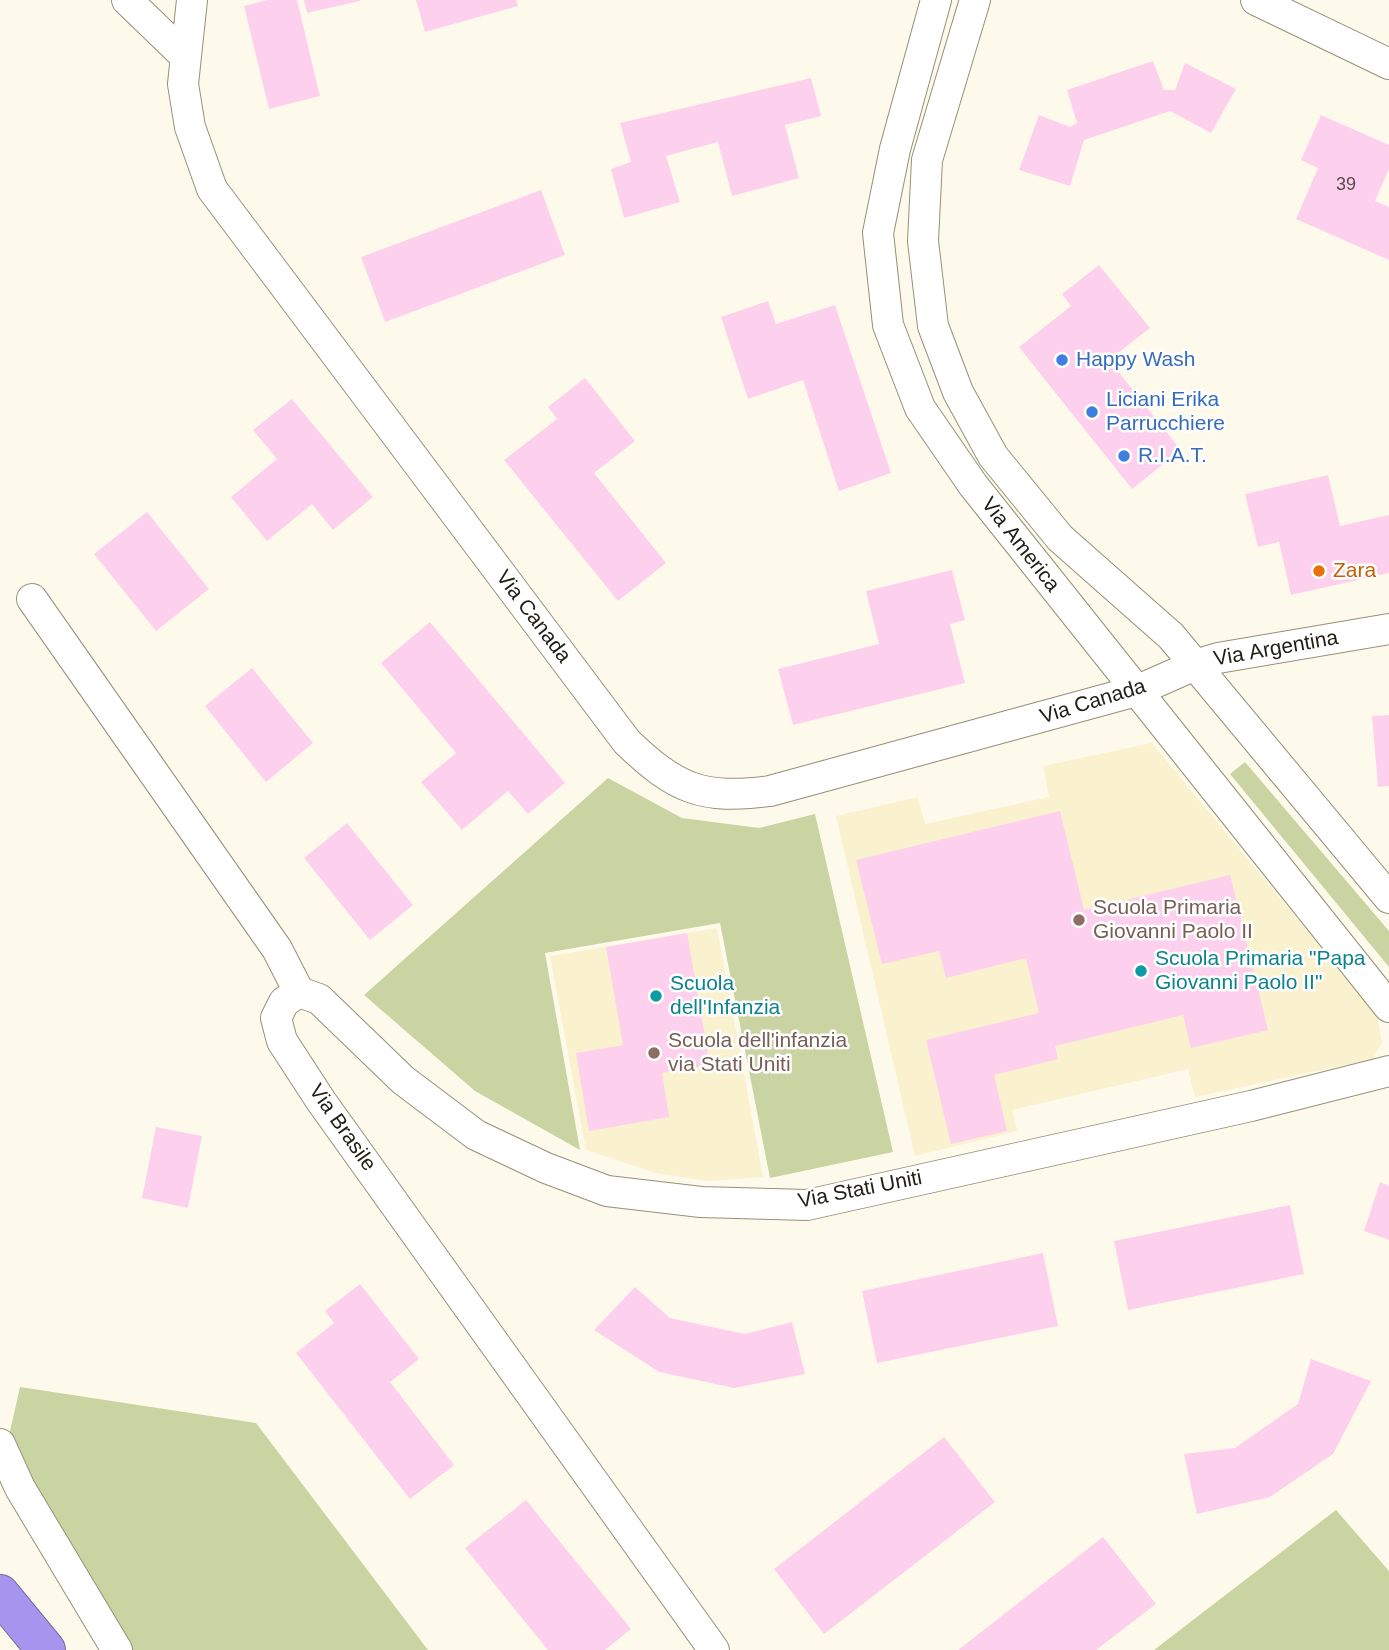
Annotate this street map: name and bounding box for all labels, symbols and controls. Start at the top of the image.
house number: 39 [1336,174,1356,196]
place label: Happy Wash [1076,347,1195,373]
marker: Happy Wash [1054,352,1070,368]
place label: Liciani Erika Parrucchiere [1106,387,1225,437]
marker: Liciani Erika Parrucchiere [1084,404,1100,420]
place label: R.I.A.T. [1138,443,1207,469]
marker: R.I.A.T. [1116,448,1132,464]
street label: Via America [975,493,1065,597]
place label: Zara [1333,558,1376,584]
marker: Zara [1311,563,1327,579]
street label: Via Canada [490,566,576,668]
street label: Via Argentina [1212,626,1340,672]
street label: Via Canada [1037,674,1149,730]
place label: Scuola Primaria Giovanni Paolo II [1093,895,1253,945]
marker: Scuola Primaria Giovanni Paolo II [1071,912,1087,928]
place label: Scuola Primaria "Papa Giovanni Paolo II" [1155,946,1366,996]
marker: Scuola Primaria "Papa Giovanni Paolo II" [1133,963,1149,979]
place label: Scuola dell'Infanzia [670,971,780,1021]
marker: Scuola dell'Infanzia [648,988,664,1004]
place label: Scuola dell'infanzia via Stati Uniti [668,1028,847,1078]
marker: Scuola dell'infanzia via Stati Uniti [646,1045,662,1061]
street label: Via Brasile [303,1080,381,1176]
street label: Via Stati Uniti [796,1166,924,1214]

